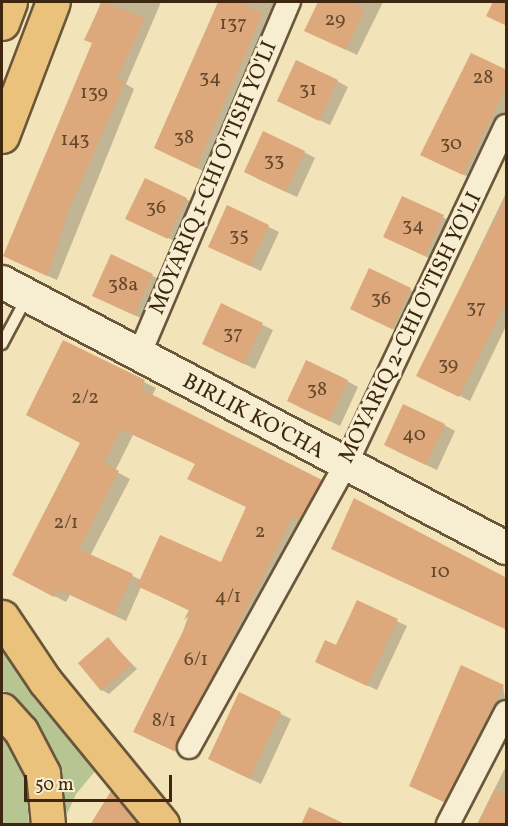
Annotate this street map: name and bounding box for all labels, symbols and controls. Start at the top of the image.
house number: 29 [325,8,345,32]
house number: 137 [219,12,247,36]
street label: MOYARIQ 1-CHI O'TISH YO'LI [144,37,284,319]
house number: 34 [199,66,221,90]
house number: 28 [473,66,493,90]
house number: 31 [299,78,317,102]
house number: 139 [80,81,108,105]
house number: 38 [174,126,194,150]
house number: 143 [60,128,90,152]
house number: 30 [440,132,462,156]
house number: 33 [264,149,284,173]
street label: MOYARIQ 2-CHI O'TISH YO'LI [334,188,488,468]
house number: 36 [146,196,166,220]
house number: 34 [402,214,424,238]
house number: 35 [229,224,249,248]
house number: 38a [108,273,138,297]
house number: 36 [371,287,391,311]
house number: 37 [466,296,486,320]
house number: 37 [223,322,243,346]
house number: 39 [438,353,458,377]
street label: BIRLIK KO'CHA [178,369,328,465]
house number: 38 [307,378,327,402]
house number: 2/2 [71,386,99,410]
house number: 40 [402,423,426,447]
house number: 2/1 [53,511,79,535]
house number: 2 [255,520,265,544]
house number: 10 [430,560,450,584]
house number: 4/1 [215,585,241,609]
house number: 6/1 [184,648,208,672]
house number: 8/1 [152,709,176,733]
scale bar [27,763,176,801]
text: 50 m [35,773,74,798]

